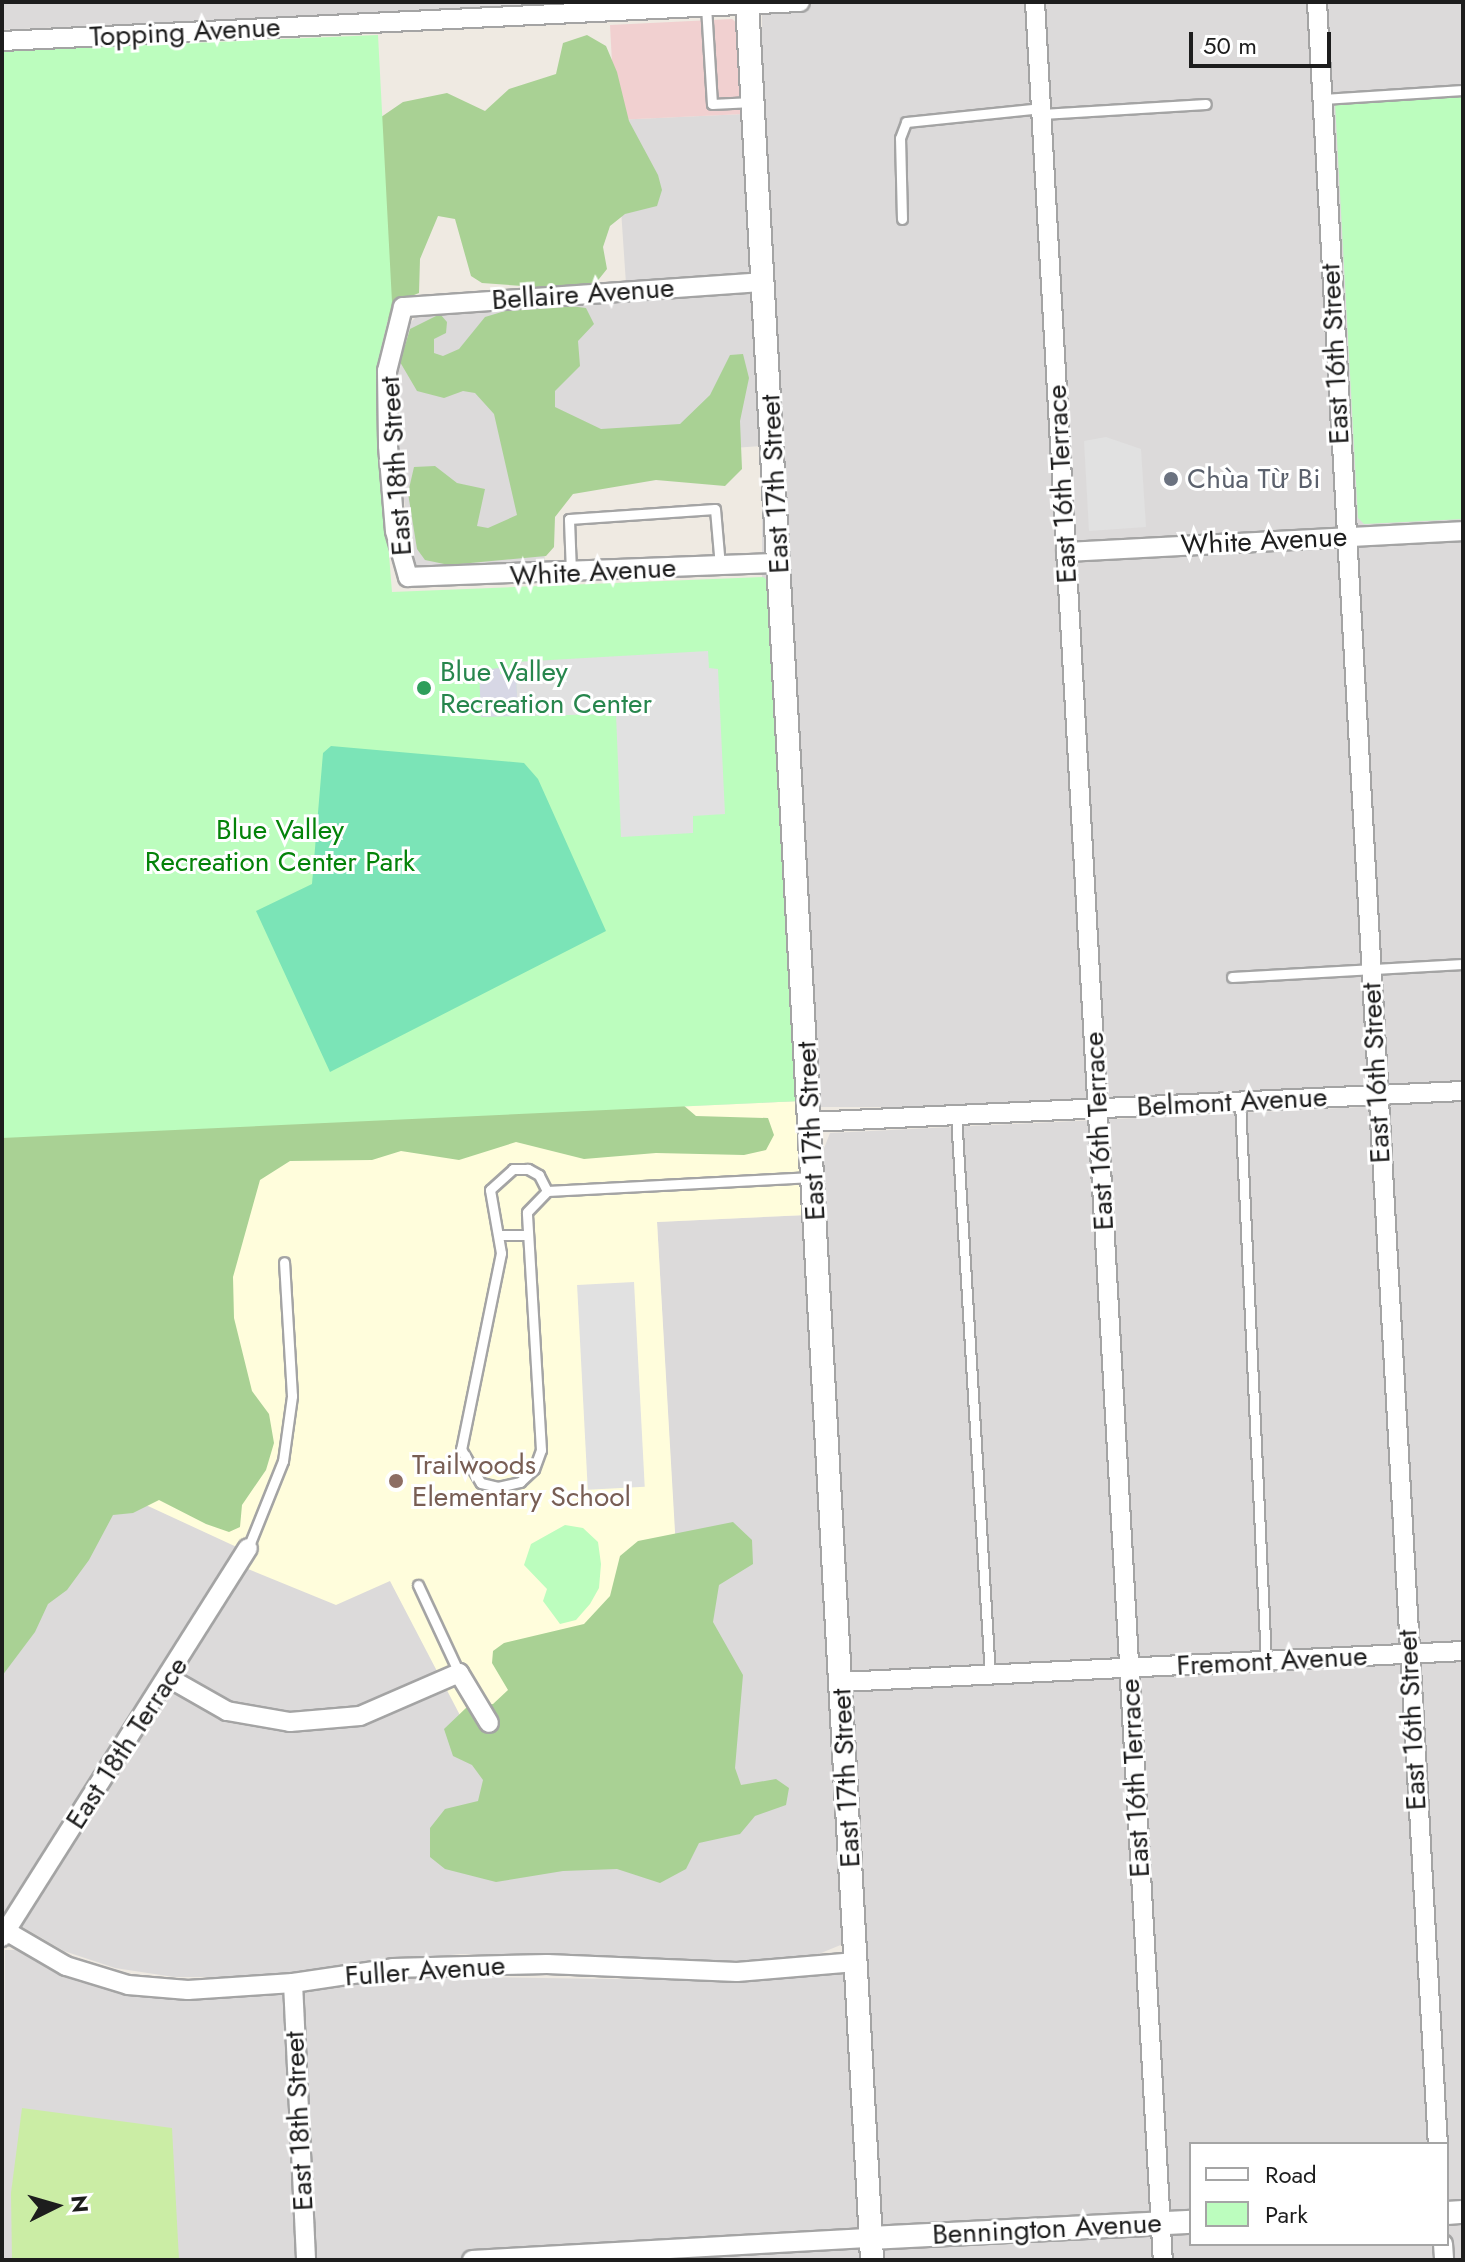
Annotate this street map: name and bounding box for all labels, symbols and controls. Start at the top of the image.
street label: Topping Avenue [89,10,281,54]
scale bar [1193,16,1335,66]
text: 50 m [1203,28,1257,63]
street label: East 16th Street [1313,263,1357,445]
street label: Bellaire Avenue [491,271,675,317]
street label: East 18th Street [373,375,419,557]
street label: East 16th Terrace [1040,384,1084,584]
street label: East 17th Street [754,394,796,574]
place label: Chùa Từ Bi [1187,462,1321,496]
marker: Chùa Từ Bi [1162,470,1180,488]
street label: White Avenue [1180,520,1348,562]
street label: White Avenue [509,551,677,593]
place label: Blue Valley Recreation Center [440,655,652,721]
marker: Blue Valley Recreation Center [415,679,433,697]
park label: Blue Valley Recreation Center Park [145,813,415,879]
street label: East 16th Street [1354,982,1398,1164]
street label: East 16th Terrace [1077,1031,1121,1231]
street label: East 17th Street [790,1041,832,1221]
street label: Belmont Avenue [1136,1080,1328,1124]
place label: Trailwoods Elementary School [412,1448,631,1514]
marker: Trailwoods Elementary School [387,1472,405,1490]
street label: East 16th Street [1390,1629,1434,1811]
street label: Fremont Avenue [1176,1639,1368,1683]
street label: East 18th Terrace [59,1651,195,1835]
street label: East 16th Terrace [1113,1678,1157,1878]
street label: East 17th Street [825,1688,867,1868]
street label: Fuller Avenue [344,1949,506,1993]
street label: East 18th Street [278,2030,320,2212]
legend [1189,2142,1449,2246]
text: Road [1265,2157,1317,2192]
north arrow [16,2166,96,2246]
text: N [63,2194,97,2214]
text: Park [1265,2197,1308,2232]
street label: Bennington Avenue [931,2206,1163,2252]

